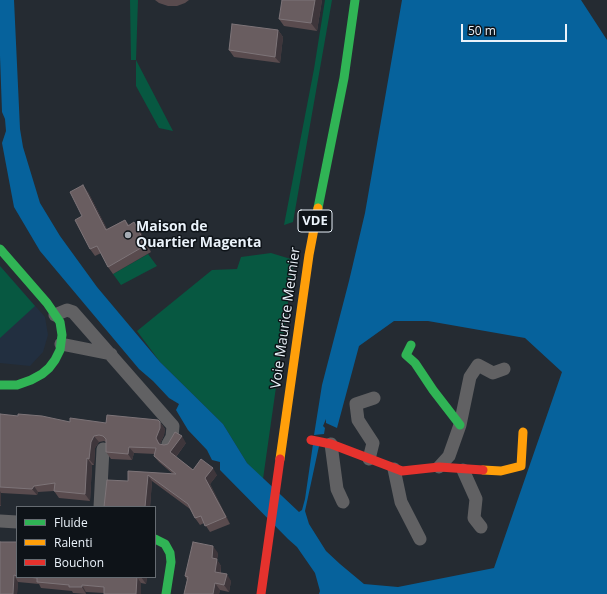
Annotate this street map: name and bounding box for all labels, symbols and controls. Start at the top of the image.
scale bar [463,16,569,42]
text: 50 m [468,22,496,39]
road number: VDE [298,210,332,232]
place label: Maison de Quartier Magenta [136,219,261,252]
marker: Maison de Quartier Magenta [123,230,133,240]
street label: Voie Maurice Meunier [268,246,304,390]
legend [16,506,156,578]
text: Fluide [54,514,88,531]
text: Ralenti [54,534,93,551]
text: Bouchon [54,554,104,571]

